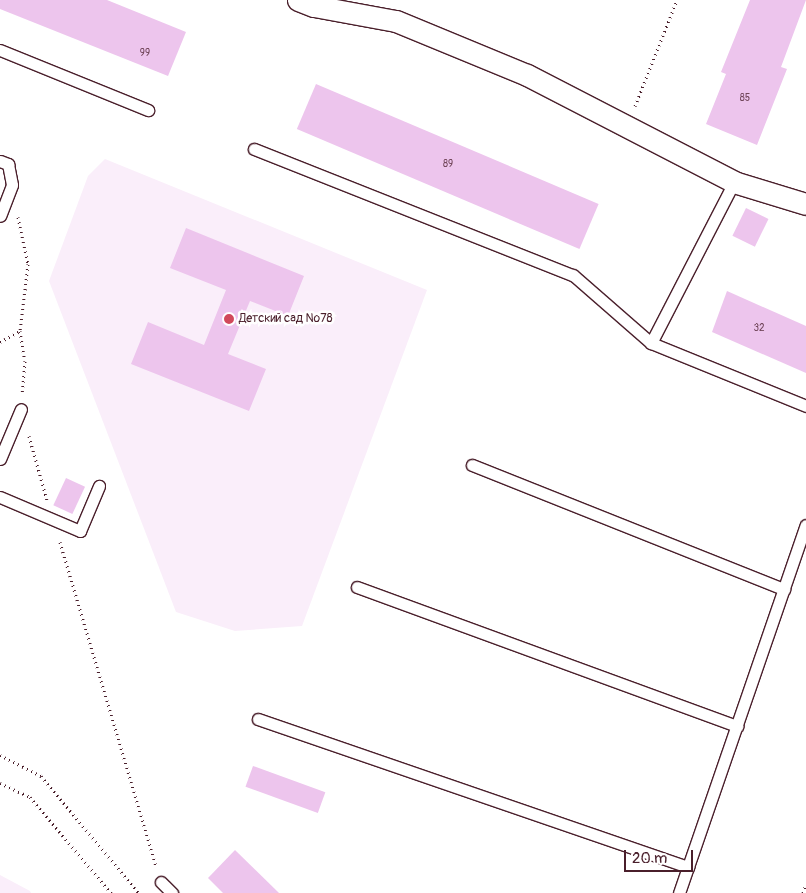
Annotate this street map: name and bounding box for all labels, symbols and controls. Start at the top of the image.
house number: 99 [140,48,150,60]
house number: 85 [740,93,750,105]
house number: 89 [443,159,453,171]
place label: Детский сад №78 [239,312,333,326]
marker: Детский сад №78 [223,313,235,325]
house number: 32 [753,323,765,335]
scale bar [626,840,695,872]
text: 20 m [632,849,667,868]

